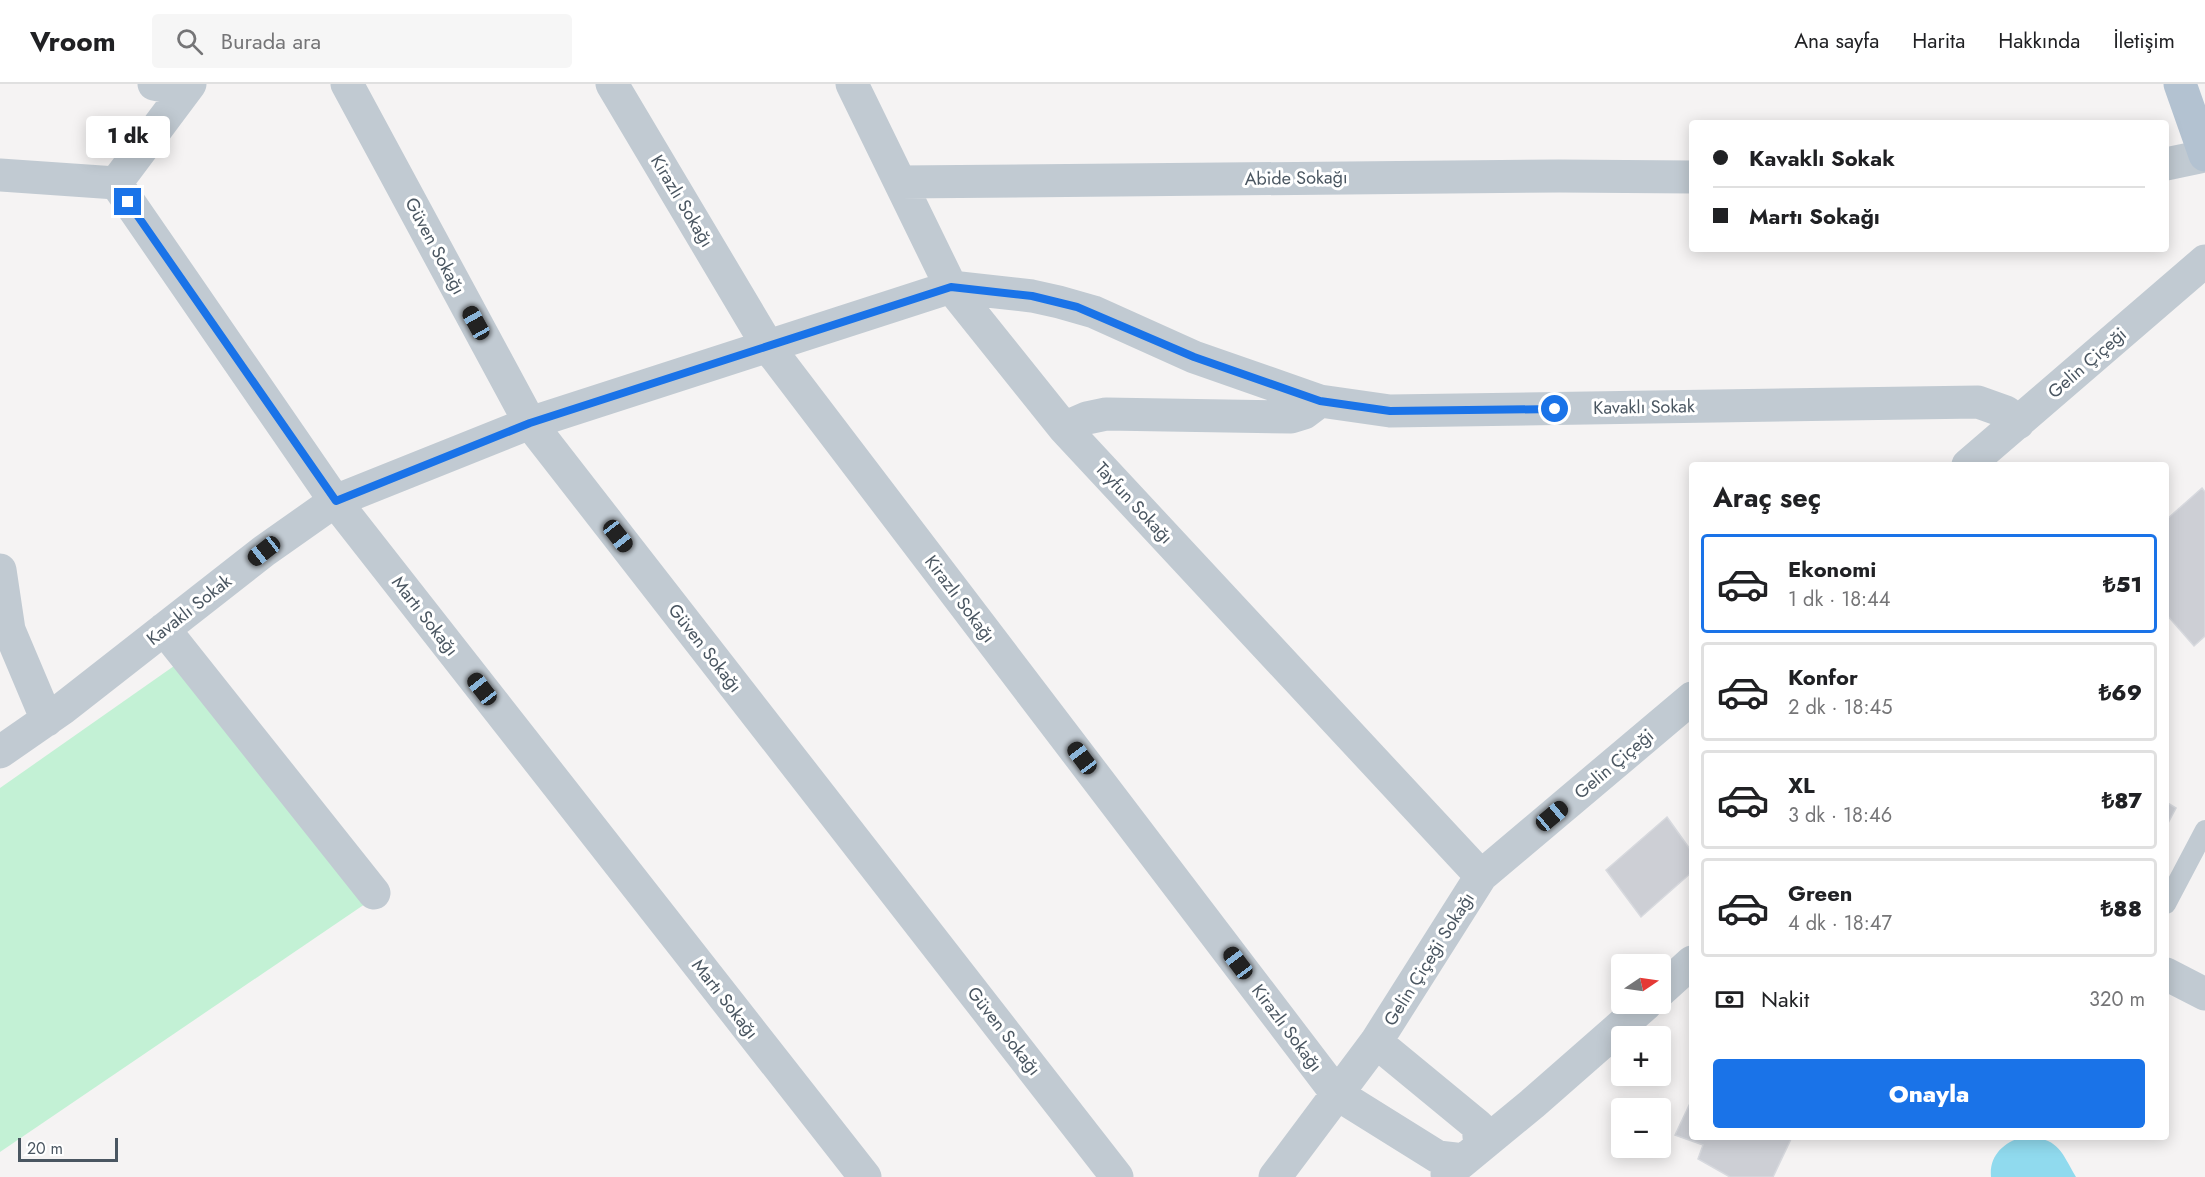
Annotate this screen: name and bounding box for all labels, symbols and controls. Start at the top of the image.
search box [152,14,572,68]
text: Vroom [30,21,116,62]
icon: search [173,25,206,58]
text: Burada ara [221,25,321,57]
text: Ana sayfa [1794,26,1879,56]
text: Harita [1912,26,1965,56]
text: Hakkında [1998,26,2080,56]
text: İletişim [2113,26,2175,56]
callout: 1 dk [86,115,170,157]
text: 1 dk [107,122,149,151]
text: Kavaklı Sokak [1749,142,1895,174]
street label: Kirazlı Sokağı [644,150,720,252]
street label: Abide Sokağı [1244,164,1348,192]
route end [114,188,141,215]
street label: Güven Sokağı [399,193,471,299]
text: Martı Sokağı [1749,200,1880,232]
car [459,303,493,343]
street label: Gelin Çiçeği [2042,321,2132,405]
street label: Kavaklı Sokak [1593,393,1695,421]
route start [1541,395,1568,422]
street label: Tayfun Sokağı [1089,456,1179,550]
text: Araç seç [1713,478,1821,517]
car [600,516,636,556]
car [244,533,284,569]
street label: Kirazlı Sokağı [919,550,1001,648]
text: Ekonomi [1788,553,1876,585]
icon: car [1716,557,1770,611]
street label: Kavaklı Sokak [141,568,237,652]
text: ₺51 [2103,568,2142,600]
street label: Martı Sokağı [386,571,464,661]
text: 1 dk · 18:44 [1788,585,1890,614]
street label: Güven Sokağı [662,598,748,698]
text: Konfor [1788,661,1858,693]
icon: car [1716,665,1770,719]
car [464,669,500,709]
text: ₺69 [2099,676,2142,708]
text: 2 dk · 18:45 [1788,693,1892,722]
street label: Gelin Çiçeği [1569,723,1659,805]
car [1064,738,1100,778]
text: XL [1788,769,1815,801]
icon: car [1716,773,1770,827]
text: ₺87 [2102,784,2142,816]
car [1532,798,1572,834]
text: 3 dk · 18:46 [1788,801,1892,830]
text: Green [1788,877,1852,909]
icon: car [1716,881,1770,935]
street label: Gelin Çiçeği Sokağı [1377,887,1481,1031]
text: ₺88 [2101,892,2142,924]
text: 4 dk · 18:47 [1788,909,1892,938]
car [1220,943,1256,983]
street label: Martı Sokağı [686,954,764,1044]
north arrow [1611,954,1671,1014]
map controls [1611,954,1671,1158]
street label: Kirazlı Sokağı [1246,979,1328,1077]
street label: Güven Sokağı [961,981,1047,1081]
icon: cash [1713,983,1746,1016]
text: Nakit [1761,983,1809,1015]
text: 320 m [2089,985,2145,1014]
button: + [1611,1026,1671,1086]
button: Onayla [1713,1059,2145,1128]
button: − [1611,1098,1671,1158]
scale bar [18,1135,118,1162]
text: 20 m [27,1137,63,1160]

